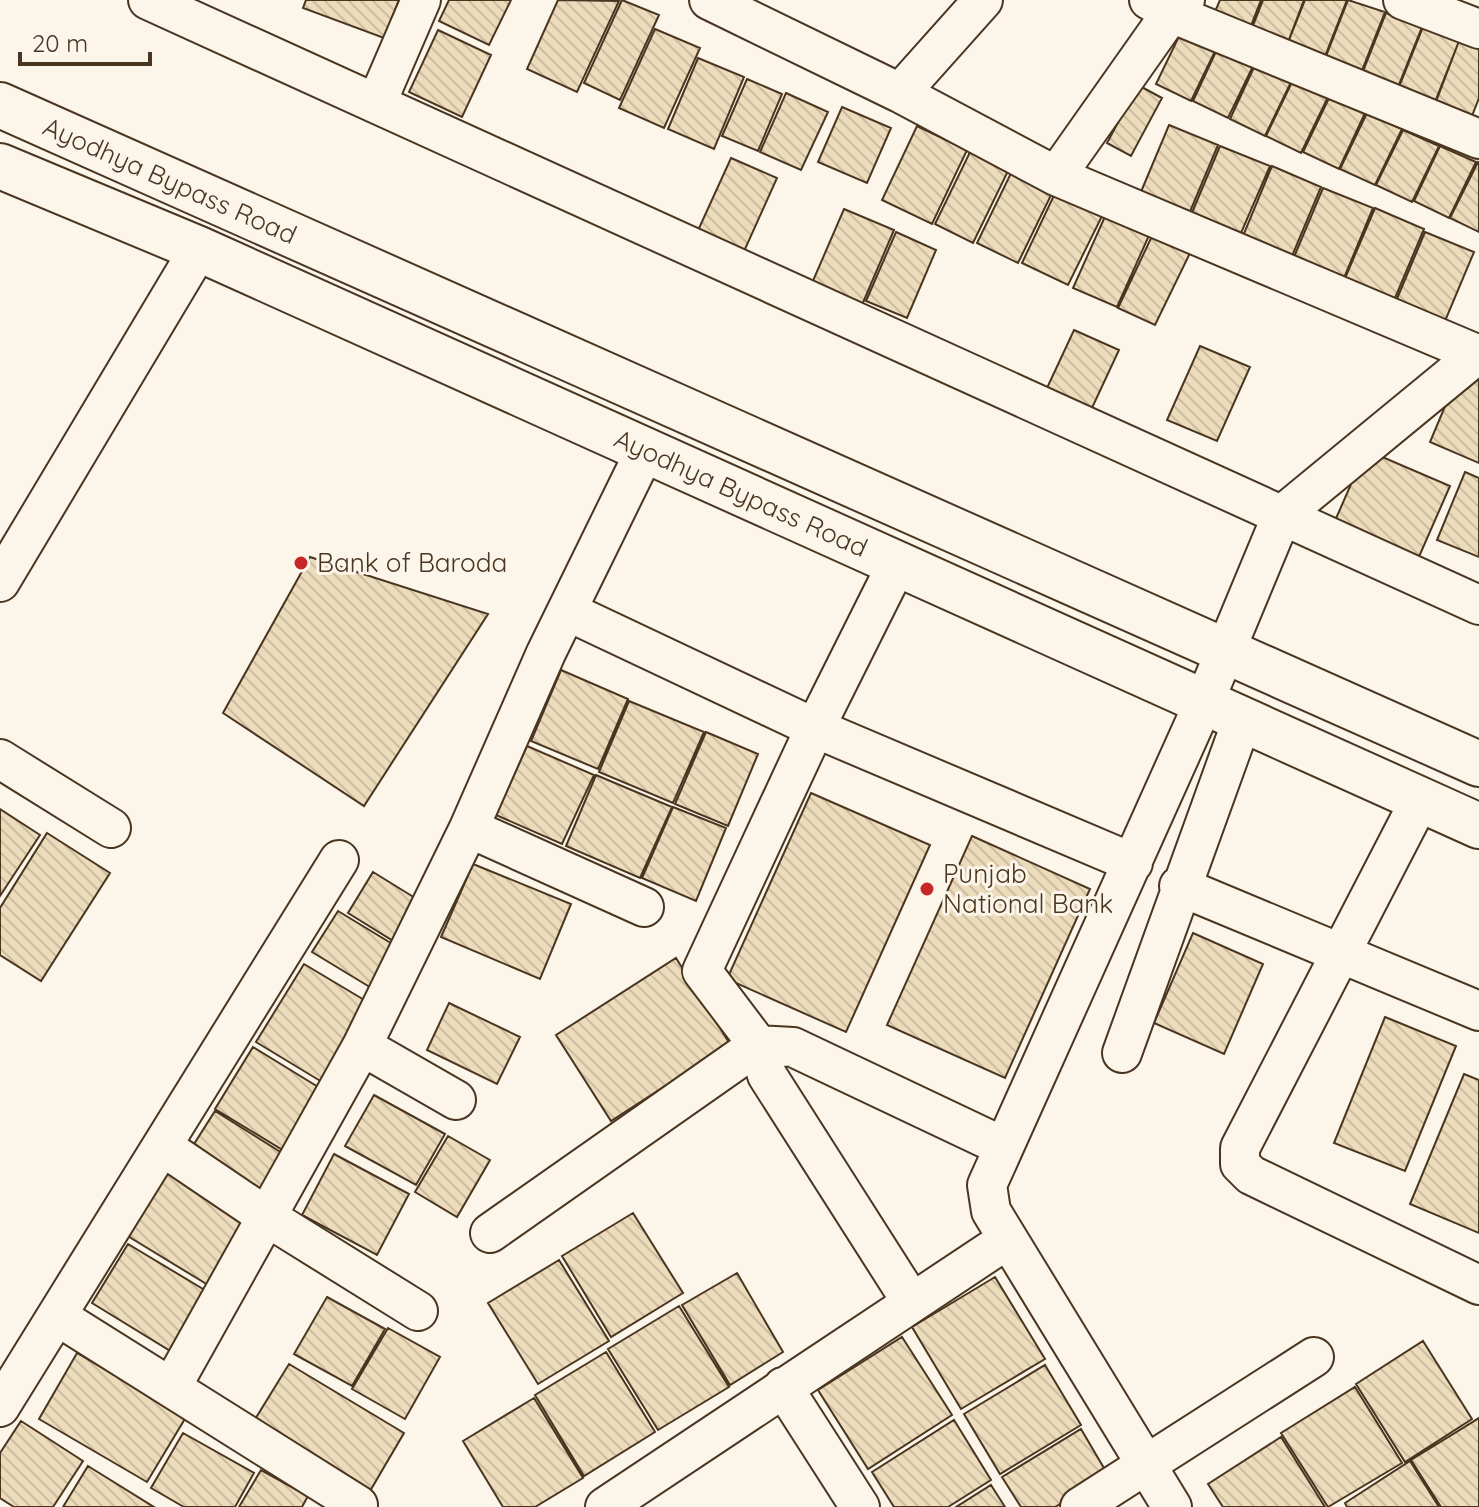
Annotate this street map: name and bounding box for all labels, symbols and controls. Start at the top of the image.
scale bar [20,16,150,66]
text: 20 m [32,28,88,58]
street label: Ayodhya Bypass Road [38,109,302,251]
street label: Ayodhya Bypass Road [609,421,873,564]
place label: Bank of Baroda [317,546,507,579]
marker: Bank of Baroda [292,554,310,572]
place label: Punjab National Bank [943,857,1113,920]
marker: Punjab National Bank [918,880,936,898]

